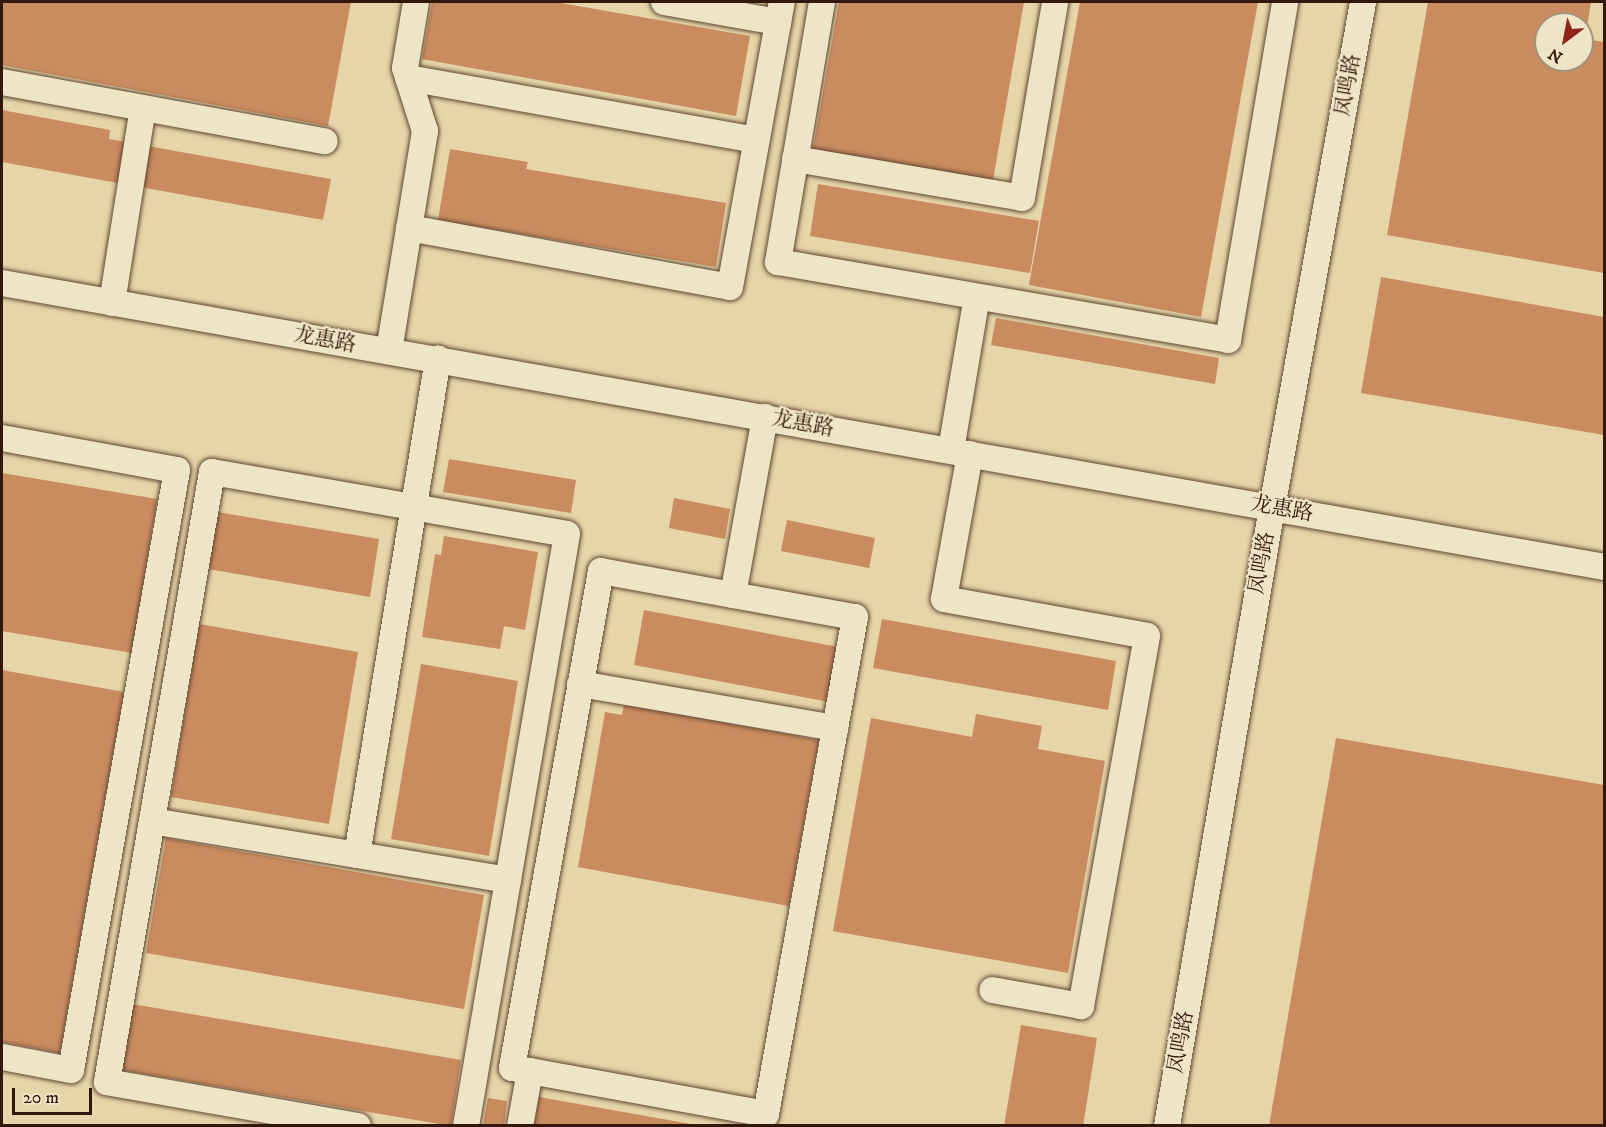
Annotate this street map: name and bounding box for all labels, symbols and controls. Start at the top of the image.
north arrow [1534,12,1594,72]
text: N [1545,44,1566,68]
street label: 凤鸣路 [1330,52,1366,118]
street label: 龙惠路 [292,322,358,358]
street label: 龙惠路 [770,406,836,442]
street label: 龙惠路 [1249,491,1315,527]
street label: 凤鸣路 [1244,530,1280,596]
street label: 凤鸣路 [1163,1009,1199,1075]
scale bar [15,1076,94,1114]
text: 20 m [23,1087,59,1109]

